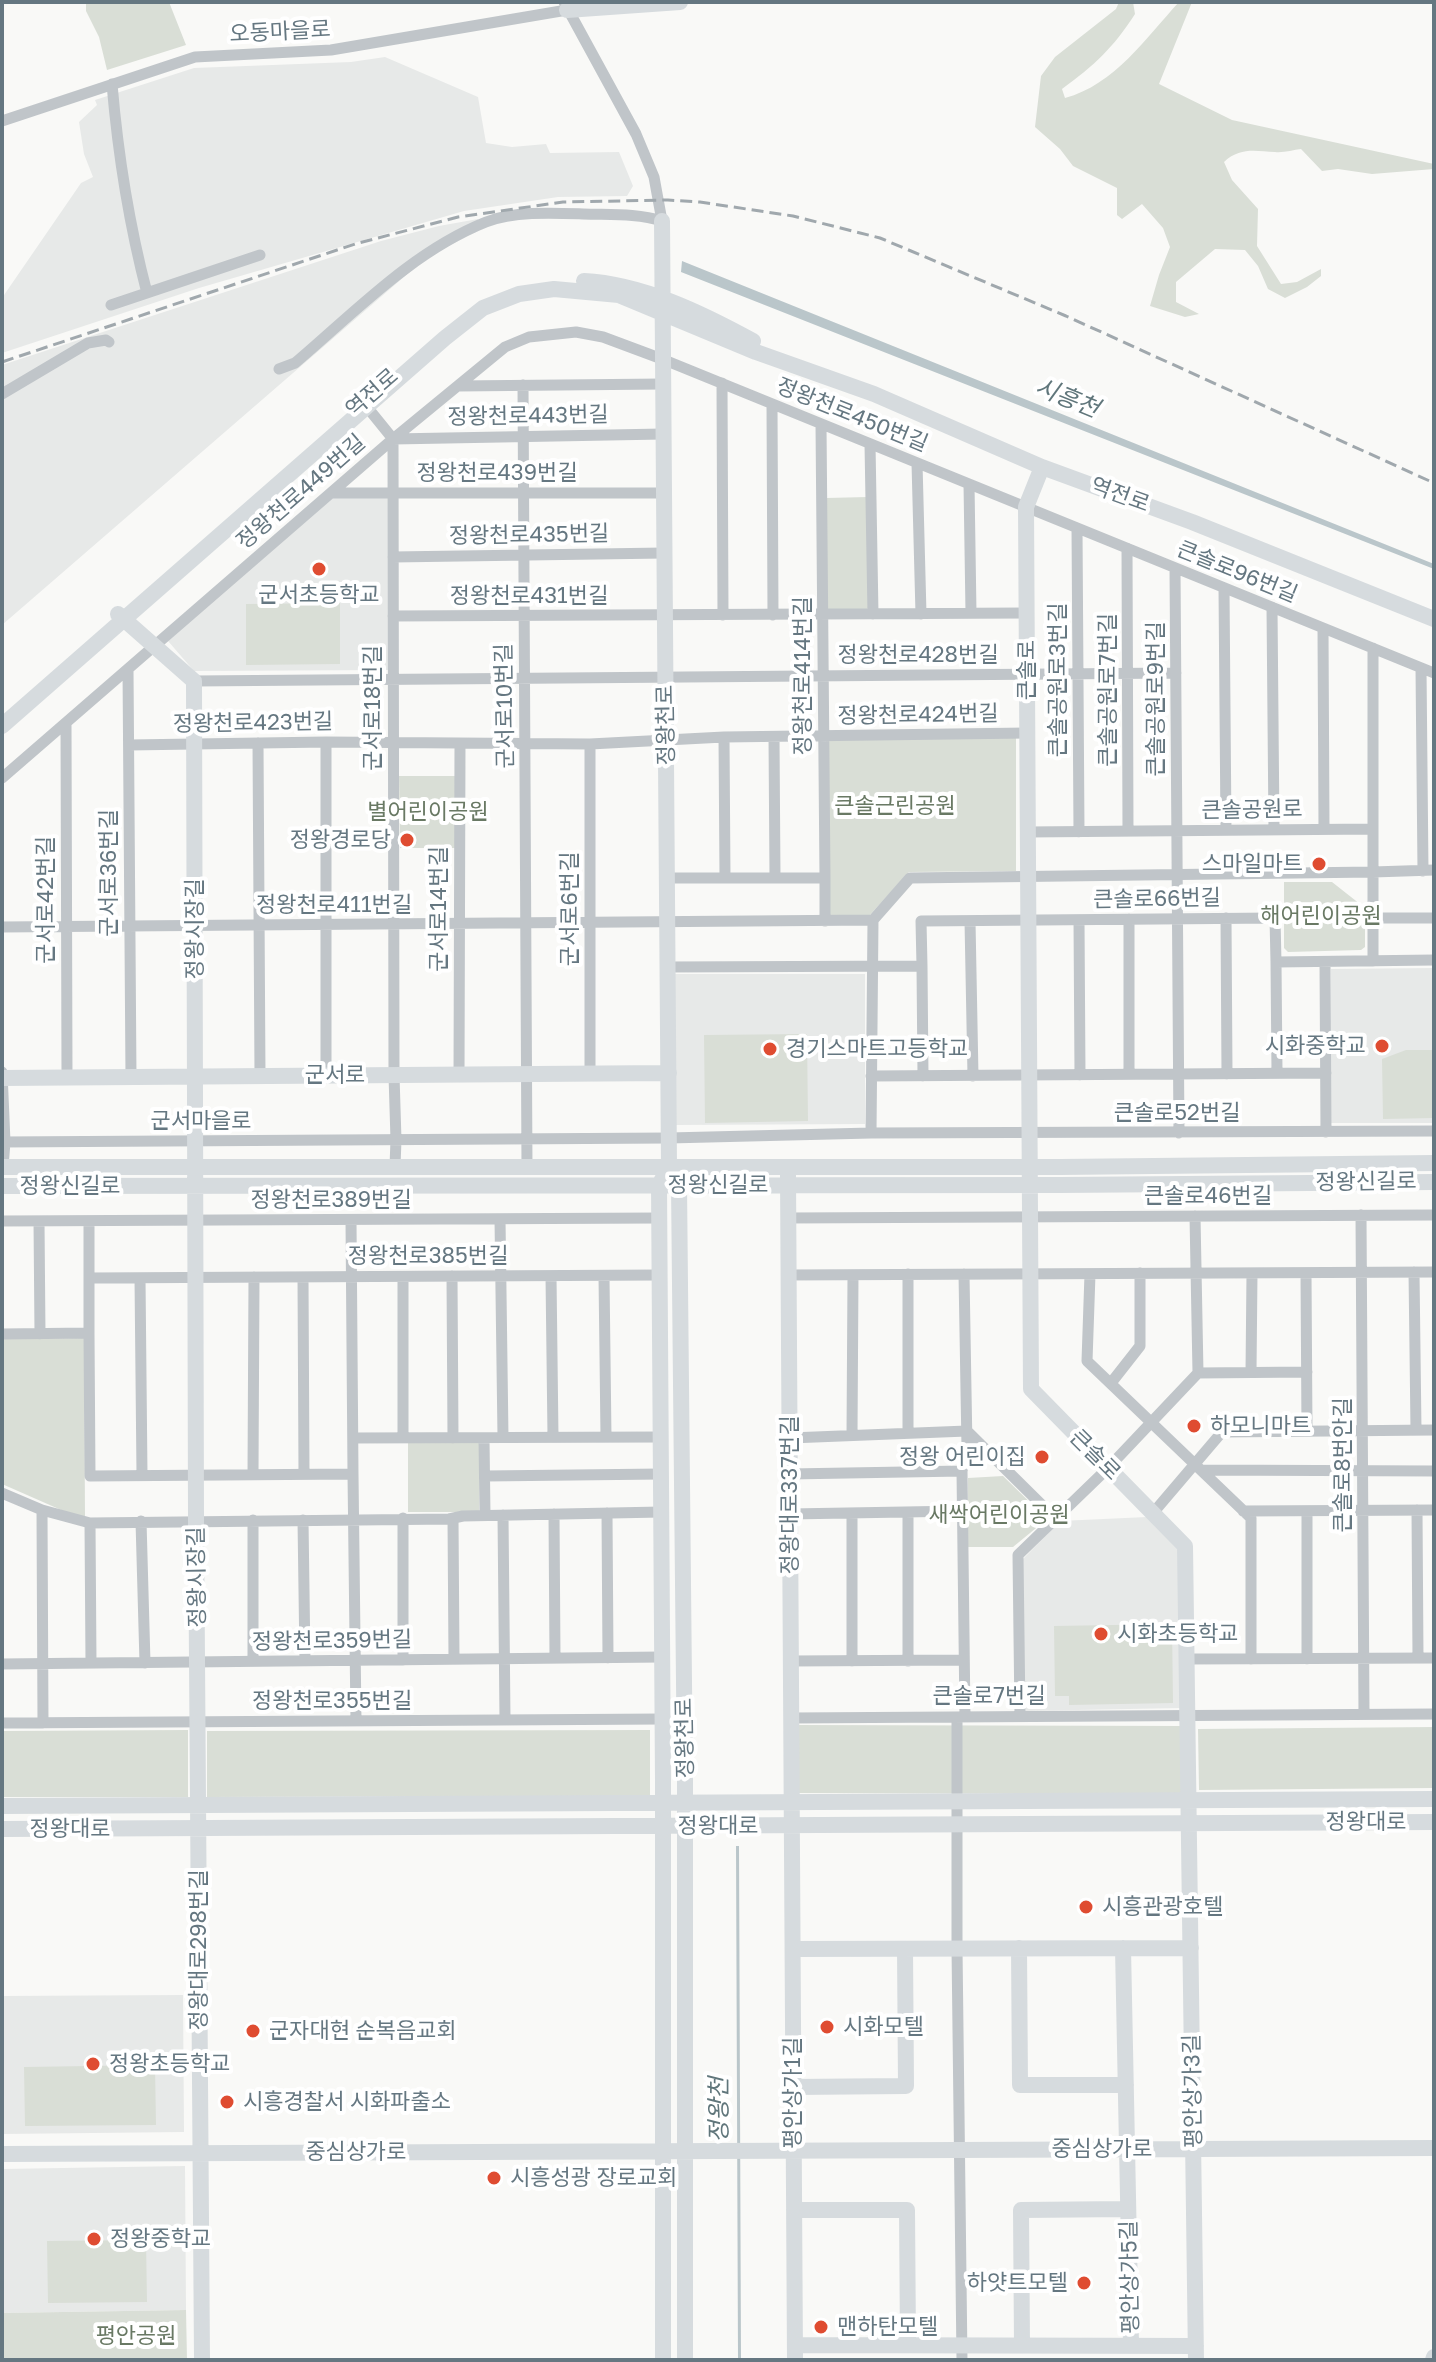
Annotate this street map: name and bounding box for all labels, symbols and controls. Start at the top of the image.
street label: 오동마을로 [229,16,331,48]
street label: 역전로 [340,363,404,423]
water label: 시흥천 [1031,372,1103,424]
street label: 정왕천로450번길 [772,373,932,457]
street label: 정왕천로443번길 [447,401,609,431]
street label: 정왕천로449번길 [231,429,371,555]
street label: 정왕천로439번길 [416,460,578,486]
street label: 역전로 [1087,472,1153,518]
street label: 정왕천로435번길 [449,520,609,550]
street label: 큰솔로96번길 [1173,536,1301,608]
marker: 군서초등학교 [310,560,328,578]
place label: 군서초등학교 [258,582,380,608]
street label: 정왕천로431번길 [450,583,608,609]
street label: 정왕천로414번길 [790,597,816,755]
street label: 큰솔공원로3번길 [1045,603,1071,757]
street label: 큰솔공원로7번길 [1095,613,1121,767]
street label: 큰솔공원로9번길 [1143,622,1169,776]
street label: 큰솔로 [1014,640,1040,700]
street label: 정왕천로428번길 [837,642,999,668]
street label: 군서로10번길 [491,643,519,769]
street label: 군서로18번길 [360,645,386,771]
street label: 정왕천로 [652,684,680,766]
street label: 정왕천로424번길 [837,700,999,730]
street label: 정왕천로423번길 [173,708,333,738]
park label: 큰솔근린공원 [834,793,956,819]
street label: 큰솔공원로 [1201,796,1303,824]
park label: 별어린이공원 [367,799,489,825]
street label: 군서로36번길 [96,809,122,937]
place label: 정왕경로당 [290,827,391,853]
marker: 정왕경로당 [398,831,416,849]
street label: 군서로42번길 [33,836,59,964]
street label: 군서로14번길 [426,846,452,972]
place label: 스마일마트 [1202,851,1303,877]
street label: 군서로6번길 [557,852,583,966]
marker: 스마일마트 [1310,855,1328,873]
street label: 정왕시장길 [182,878,208,980]
street label: 큰솔로66번길 [1093,885,1221,913]
street label: 정왕천로411번길 [256,892,412,918]
park label: 해어린이공원 [1260,903,1382,929]
place label: 시화중학교 [1265,1033,1366,1059]
place label: 경기스마트고등학교 [786,1036,968,1062]
marker: 시화중학교 [1373,1037,1391,1055]
marker: 경기스마트고등학교 [761,1040,779,1058]
street label: 군서로 [305,1062,365,1088]
street label: 큰솔로52번길 [1114,1100,1240,1126]
street label: 군서마을로 [150,1108,252,1134]
street label: 정왕신길로 [1315,1168,1417,1196]
street label: 정왕신길로 [667,1172,769,1198]
street label: 정왕신길로 [19,1173,121,1199]
street label: 큰솔로46번길 [1144,1183,1272,1209]
street label: 정왕천로389번길 [250,1187,412,1213]
street label: 정왕천로385번길 [348,1243,508,1269]
street label: 큰솔로8번안길 [1330,1398,1356,1532]
place label: 하모니마트 [1210,1413,1311,1439]
street label: 정왕대로337번길 [777,1416,803,1574]
marker: 하모니마트 [1185,1417,1203,1435]
street label: 큰솔로 [1064,1424,1126,1486]
place label: 정왕 어린이집 [899,1444,1026,1470]
marker: 정왕 어린이집 [1033,1448,1051,1466]
park label: 새싹어린이공원 [928,1502,1070,1528]
street label: 정왕시장길 [183,1526,211,1628]
place label: 시화초등학교 [1117,1621,1238,1647]
marker: 시화초등학교 [1092,1625,1110,1643]
street label: 정왕천로359번길 [252,1626,412,1656]
street label: 큰솔로7번길 [933,1683,1045,1709]
street label: 정왕천로355번길 [252,1688,412,1714]
street label: 정왕천로 [671,1697,699,1779]
street label: 정왕대로 [1326,1809,1406,1835]
street label: 정왕대로 [678,1813,758,1839]
street label: 정왕대로 [30,1816,110,1842]
street label: 정왕대로298번길 [186,1870,212,2030]
place label: 시흥관광호텔 [1102,1894,1223,1920]
marker: 시흥관광호텔 [1077,1898,1095,1916]
place label: 시화모텔 [843,2014,924,2040]
place label: 군자대현 순복음교회 [269,2018,457,2044]
marker: 시화모텔 [818,2018,836,2036]
marker: 군자대현 순복음교회 [244,2022,262,2040]
street label: 평안상가3길 [1179,2034,1207,2148]
street label: 평안상가1길 [780,2037,806,2149]
place label: 정왕초등학교 [109,2051,230,2077]
marker: 정왕초등학교 [84,2055,102,2073]
water label: 정왕천 [705,2077,733,2143]
place label: 시흥경찰서 시화파출소 [243,2089,451,2115]
marker: 시흥경찰서 시화파출소 [218,2093,236,2111]
street label: 중심상가로 [1051,2136,1153,2162]
street label: 중심상가로 [305,2139,407,2165]
place label: 시흥성광 장로교회 [510,2165,677,2191]
marker: 시흥성광 장로교회 [485,2169,503,2187]
street label: 평안상가5길 [1116,2220,1144,2334]
place label: 정왕중학교 [110,2226,211,2252]
marker: 정왕중학교 [85,2230,103,2248]
place label: 하얏트모텔 [967,2270,1068,2296]
marker: 하얏트모텔 [1075,2274,1093,2292]
place label: 맨하탄모텔 [837,2314,938,2340]
marker: 맨하탄모텔 [812,2318,830,2336]
park label: 평안공원 [96,2323,176,2349]

